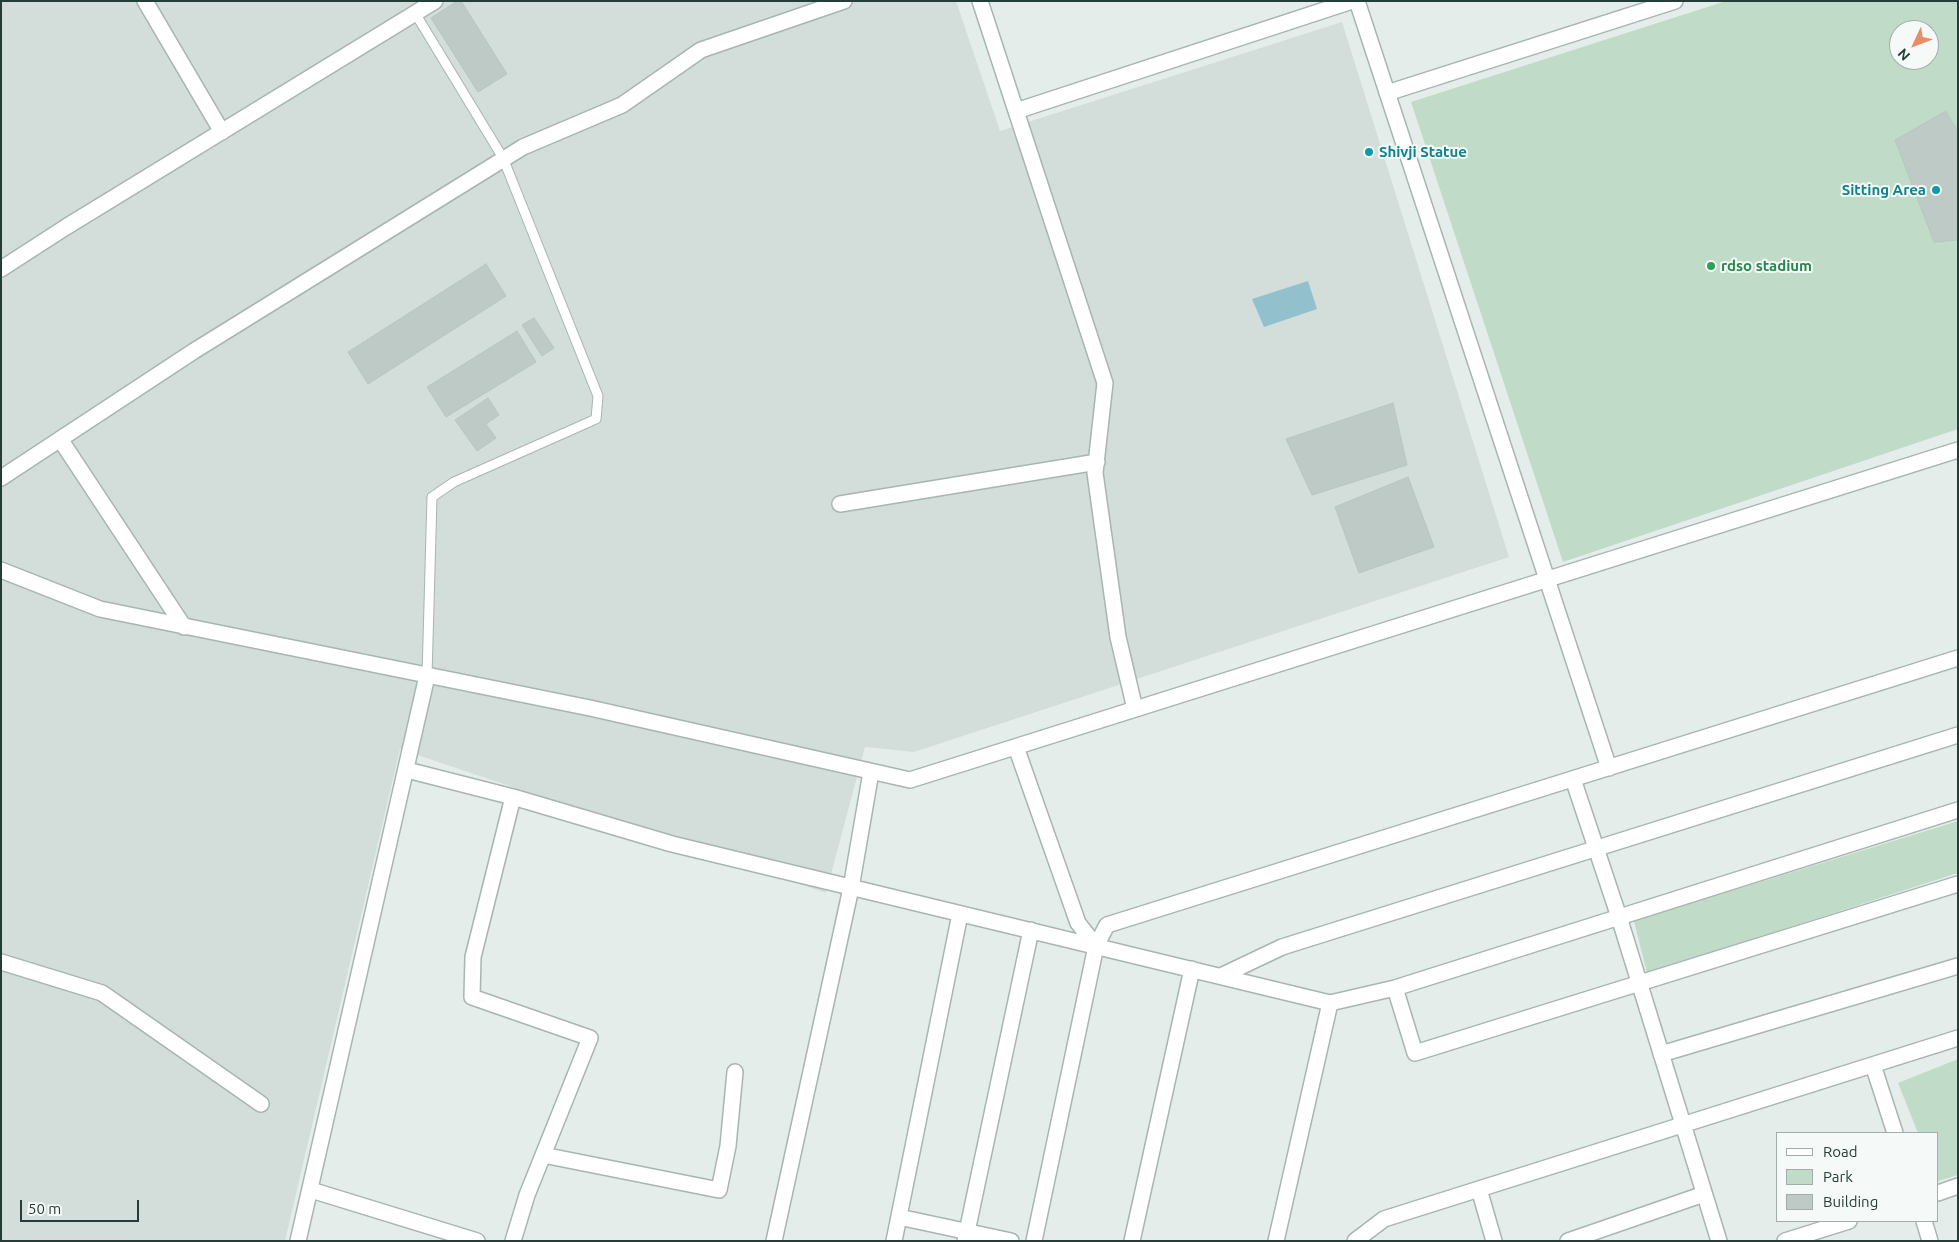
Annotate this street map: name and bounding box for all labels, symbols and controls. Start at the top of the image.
north arrow [1889,20,1939,70]
text: N [1894,45,1913,64]
place label: Shivji Statue [1379,143,1467,161]
marker: Shivji Statue [1363,146,1375,158]
place label: Sitting Area [1842,181,1926,199]
marker: Sitting Area [1930,184,1942,196]
place label: rdso stadium [1721,257,1812,275]
marker: rdso stadium [1705,260,1717,272]
legend [1776,1132,1939,1222]
text: Road [1823,1143,1858,1160]
text: Park [1823,1168,1853,1185]
scale bar [22,1190,141,1222]
text: Building [1823,1193,1878,1210]
text: 50 m [28,1200,61,1217]

